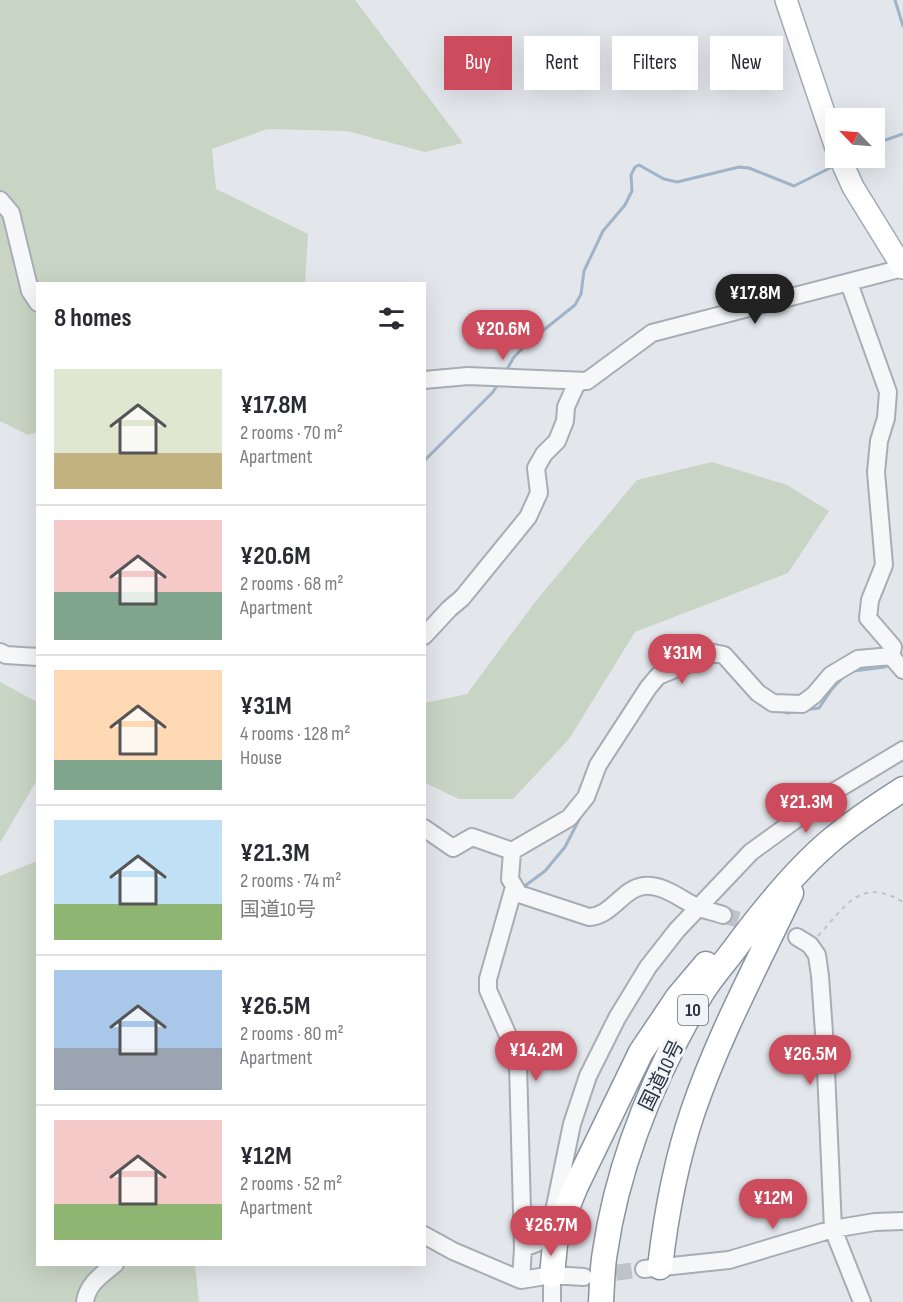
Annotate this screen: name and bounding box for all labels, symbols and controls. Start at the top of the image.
chip: Buy [444,36,512,90]
chip: Rent [524,36,600,90]
chip: Filters [612,36,698,90]
chip: New [710,36,783,90]
north arrow [825,108,885,168]
map controls [825,108,885,168]
pin: ¥17.8M [706,274,804,325]
text: ¥17.8M [729,281,781,305]
icon: filters [375,302,408,335]
text: 8 homes [54,303,132,334]
pin: ¥20.6M [454,310,552,361]
text: ¥20.6M [476,317,530,341]
text: ¥17.8M [240,390,307,421]
icon: home [102,393,174,465]
text: 2 rooms · 70 m² [240,421,343,445]
text: Apartment [240,445,313,469]
text: ¥20.6M [240,541,311,572]
icon: home [102,544,174,616]
text: 2 rooms · 68 m² [240,572,344,596]
text: Apartment [240,596,313,620]
pin: ¥31M [646,634,718,685]
text: ¥31M [662,641,702,665]
text: ¥31M [240,691,292,722]
icon: home [102,694,174,766]
text: 4 rooms · 128 m² [240,722,350,746]
text: House [240,746,282,770]
pin: ¥21.3M [757,783,855,834]
text: ¥21.3M [779,790,833,814]
text: ¥21.3M [240,838,310,869]
icon: home [102,844,174,916]
text: 2 rooms · 74 m² [240,869,341,893]
text: 国道10号 [240,898,316,922]
text: ¥26.5M [240,991,310,1022]
icon: home [102,994,174,1066]
road number: 10 [678,995,708,1025]
text: 2 rooms · 80 m² [240,1022,344,1046]
pin: ¥14.2M [487,1031,585,1082]
pin: ¥26.5M [761,1035,859,1086]
street label: 国道10号 [634,1036,689,1115]
text: ¥14.2M [509,1038,563,1062]
text: ¥26.5M [783,1042,837,1066]
text: Apartment [240,1046,313,1070]
text: ¥12M [240,1141,292,1172]
icon: home [102,1144,174,1216]
text: 2 rooms · 52 m² [240,1172,342,1196]
pin: ¥12M [737,1179,809,1230]
text: ¥12M [753,1186,793,1210]
text: Apartment [240,1196,313,1220]
pin: ¥26.7M [502,1206,600,1257]
text: ¥26.7M [524,1213,578,1237]

